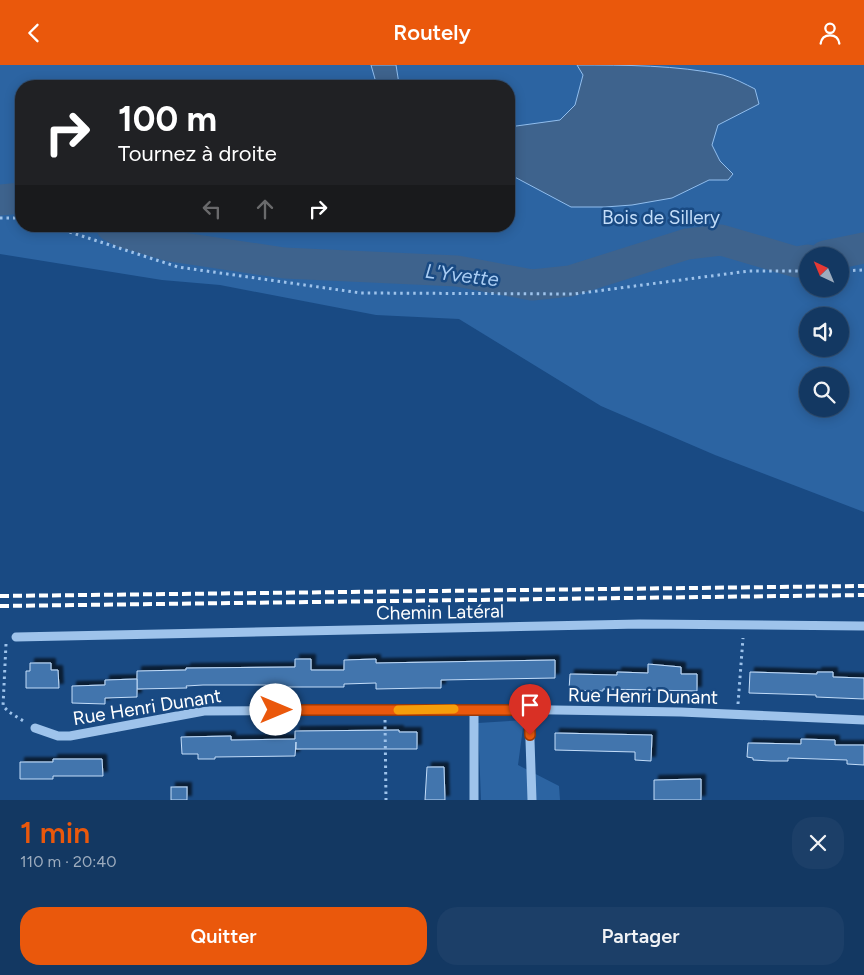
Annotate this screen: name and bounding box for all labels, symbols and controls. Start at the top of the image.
icon: back [20,19,48,47]
text: Routely [393,19,471,46]
icon: person [816,19,844,47]
text: 100 m [118,98,217,140]
icon: right [35,100,100,165]
text: Tournez à droite [118,140,277,167]
icon: left [198,195,226,223]
icon: ahead [251,195,279,223]
icon: right [304,195,332,223]
park label: Bois de Sillery [602,206,720,229]
north arrow [799,247,849,297]
map controls [799,247,849,417]
water label: L'Yvette [424,259,500,291]
button: sound [799,307,849,357]
button: search [799,367,849,417]
street label: Chemin Latéral [376,599,504,625]
position arrow [249,683,301,735]
street label: Rue Henri Dunant [568,683,718,709]
street label: Rue Henri Dunant [71,684,223,730]
pin [509,684,551,735]
icon: arrive [516,691,544,719]
text: 1 min [20,814,90,851]
button: close [792,817,844,869]
text: 110 m · 20:40 [20,852,116,871]
button: Quitter [20,907,427,965]
button: Partager [437,907,844,965]

